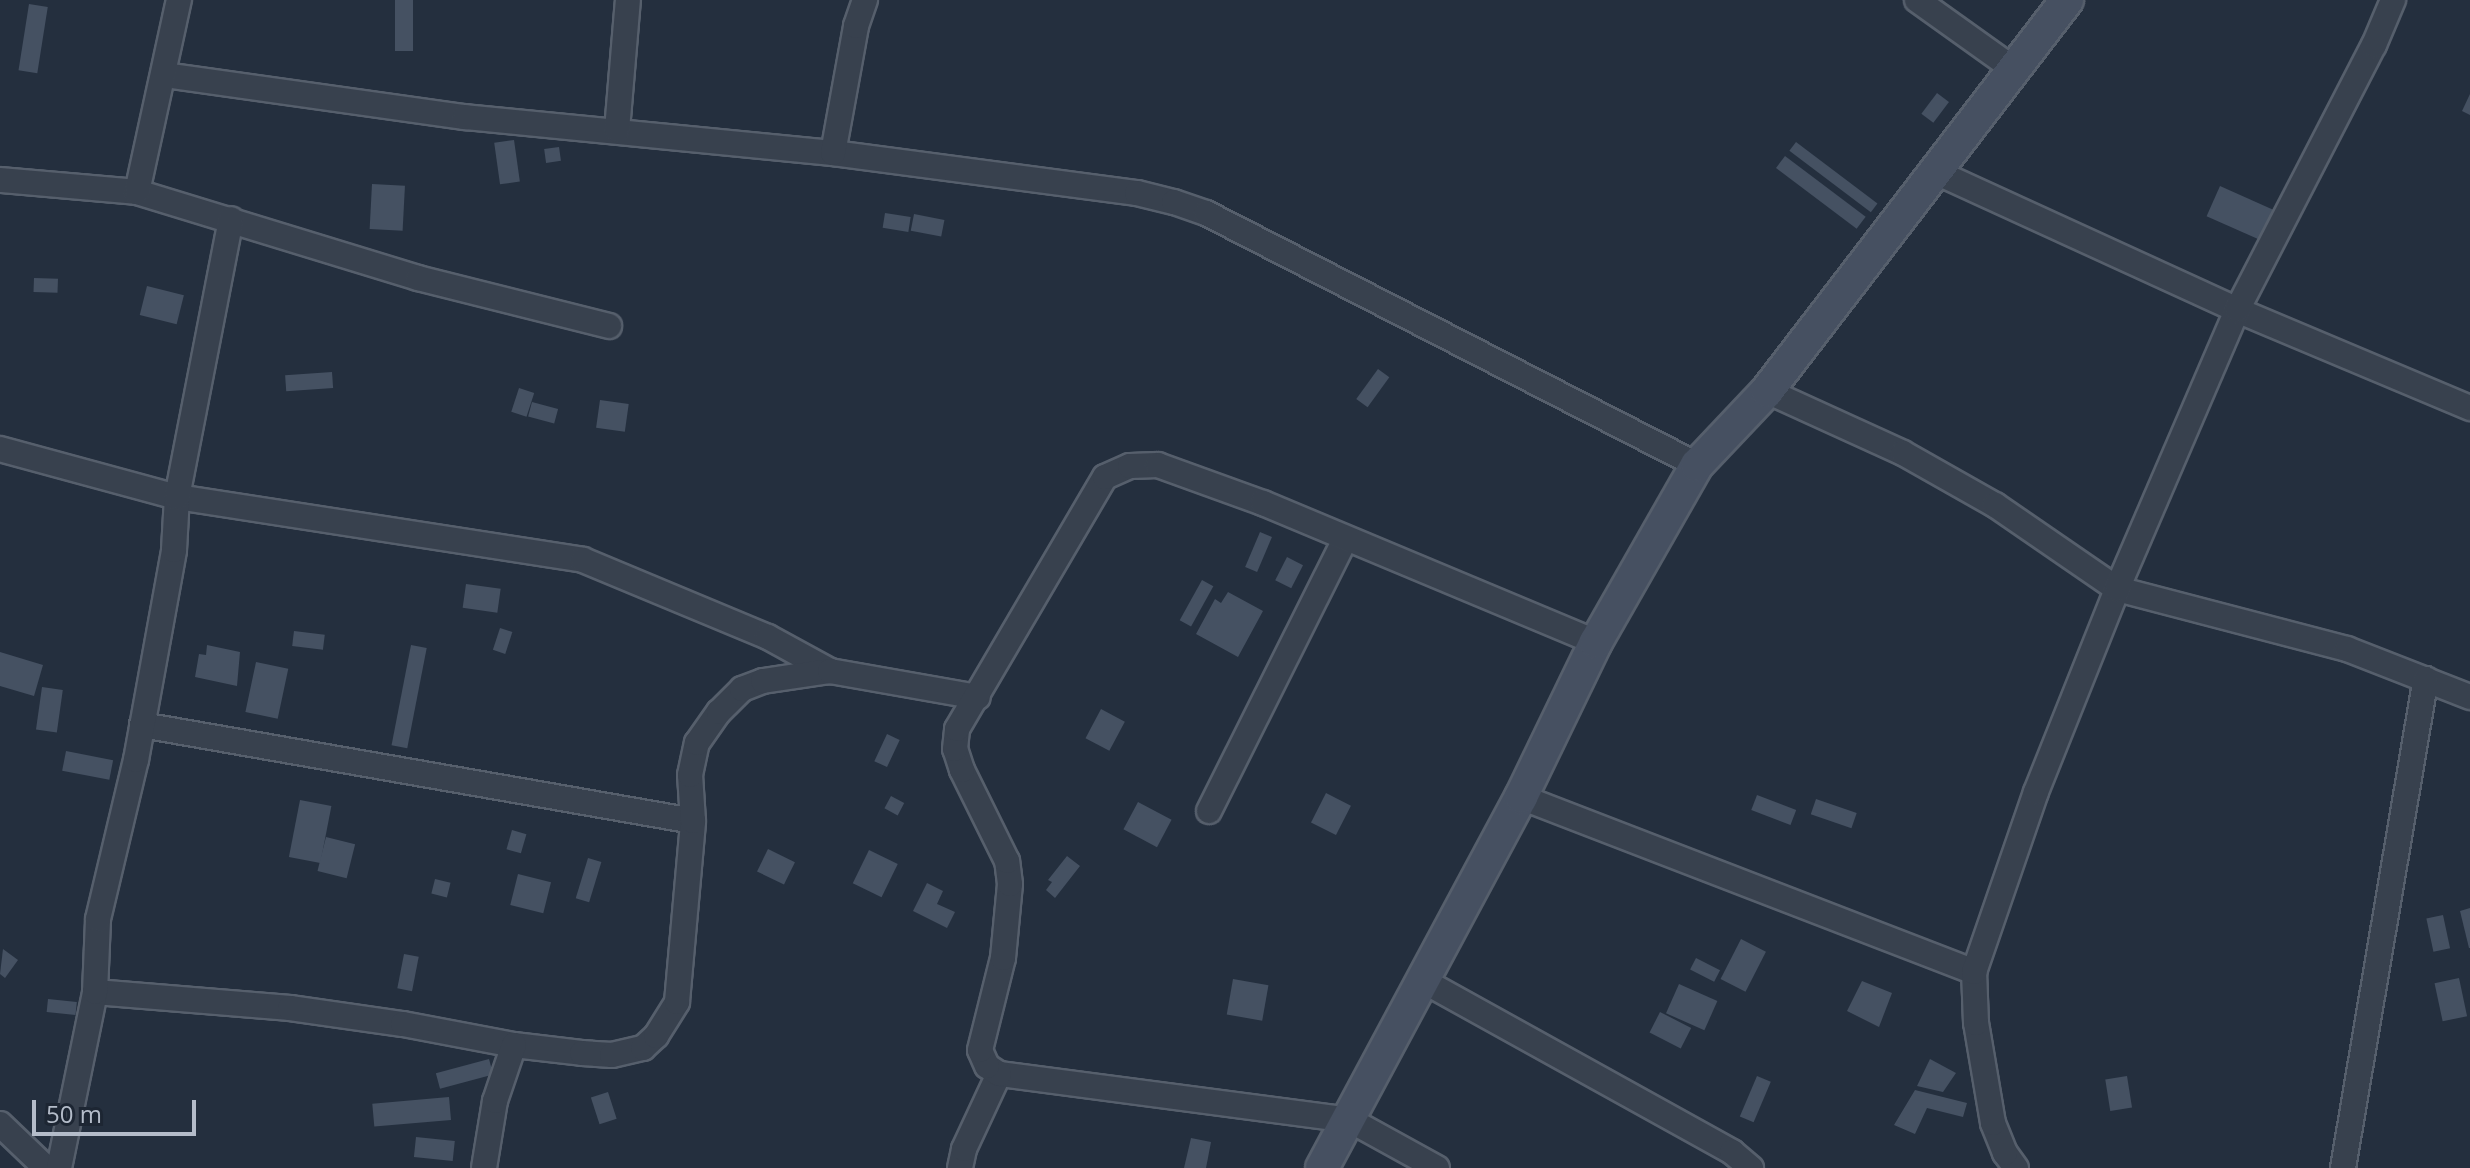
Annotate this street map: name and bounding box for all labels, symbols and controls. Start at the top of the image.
scale bar [36,1084,200,1134]
text: 50 m [46,1097,102,1130]

